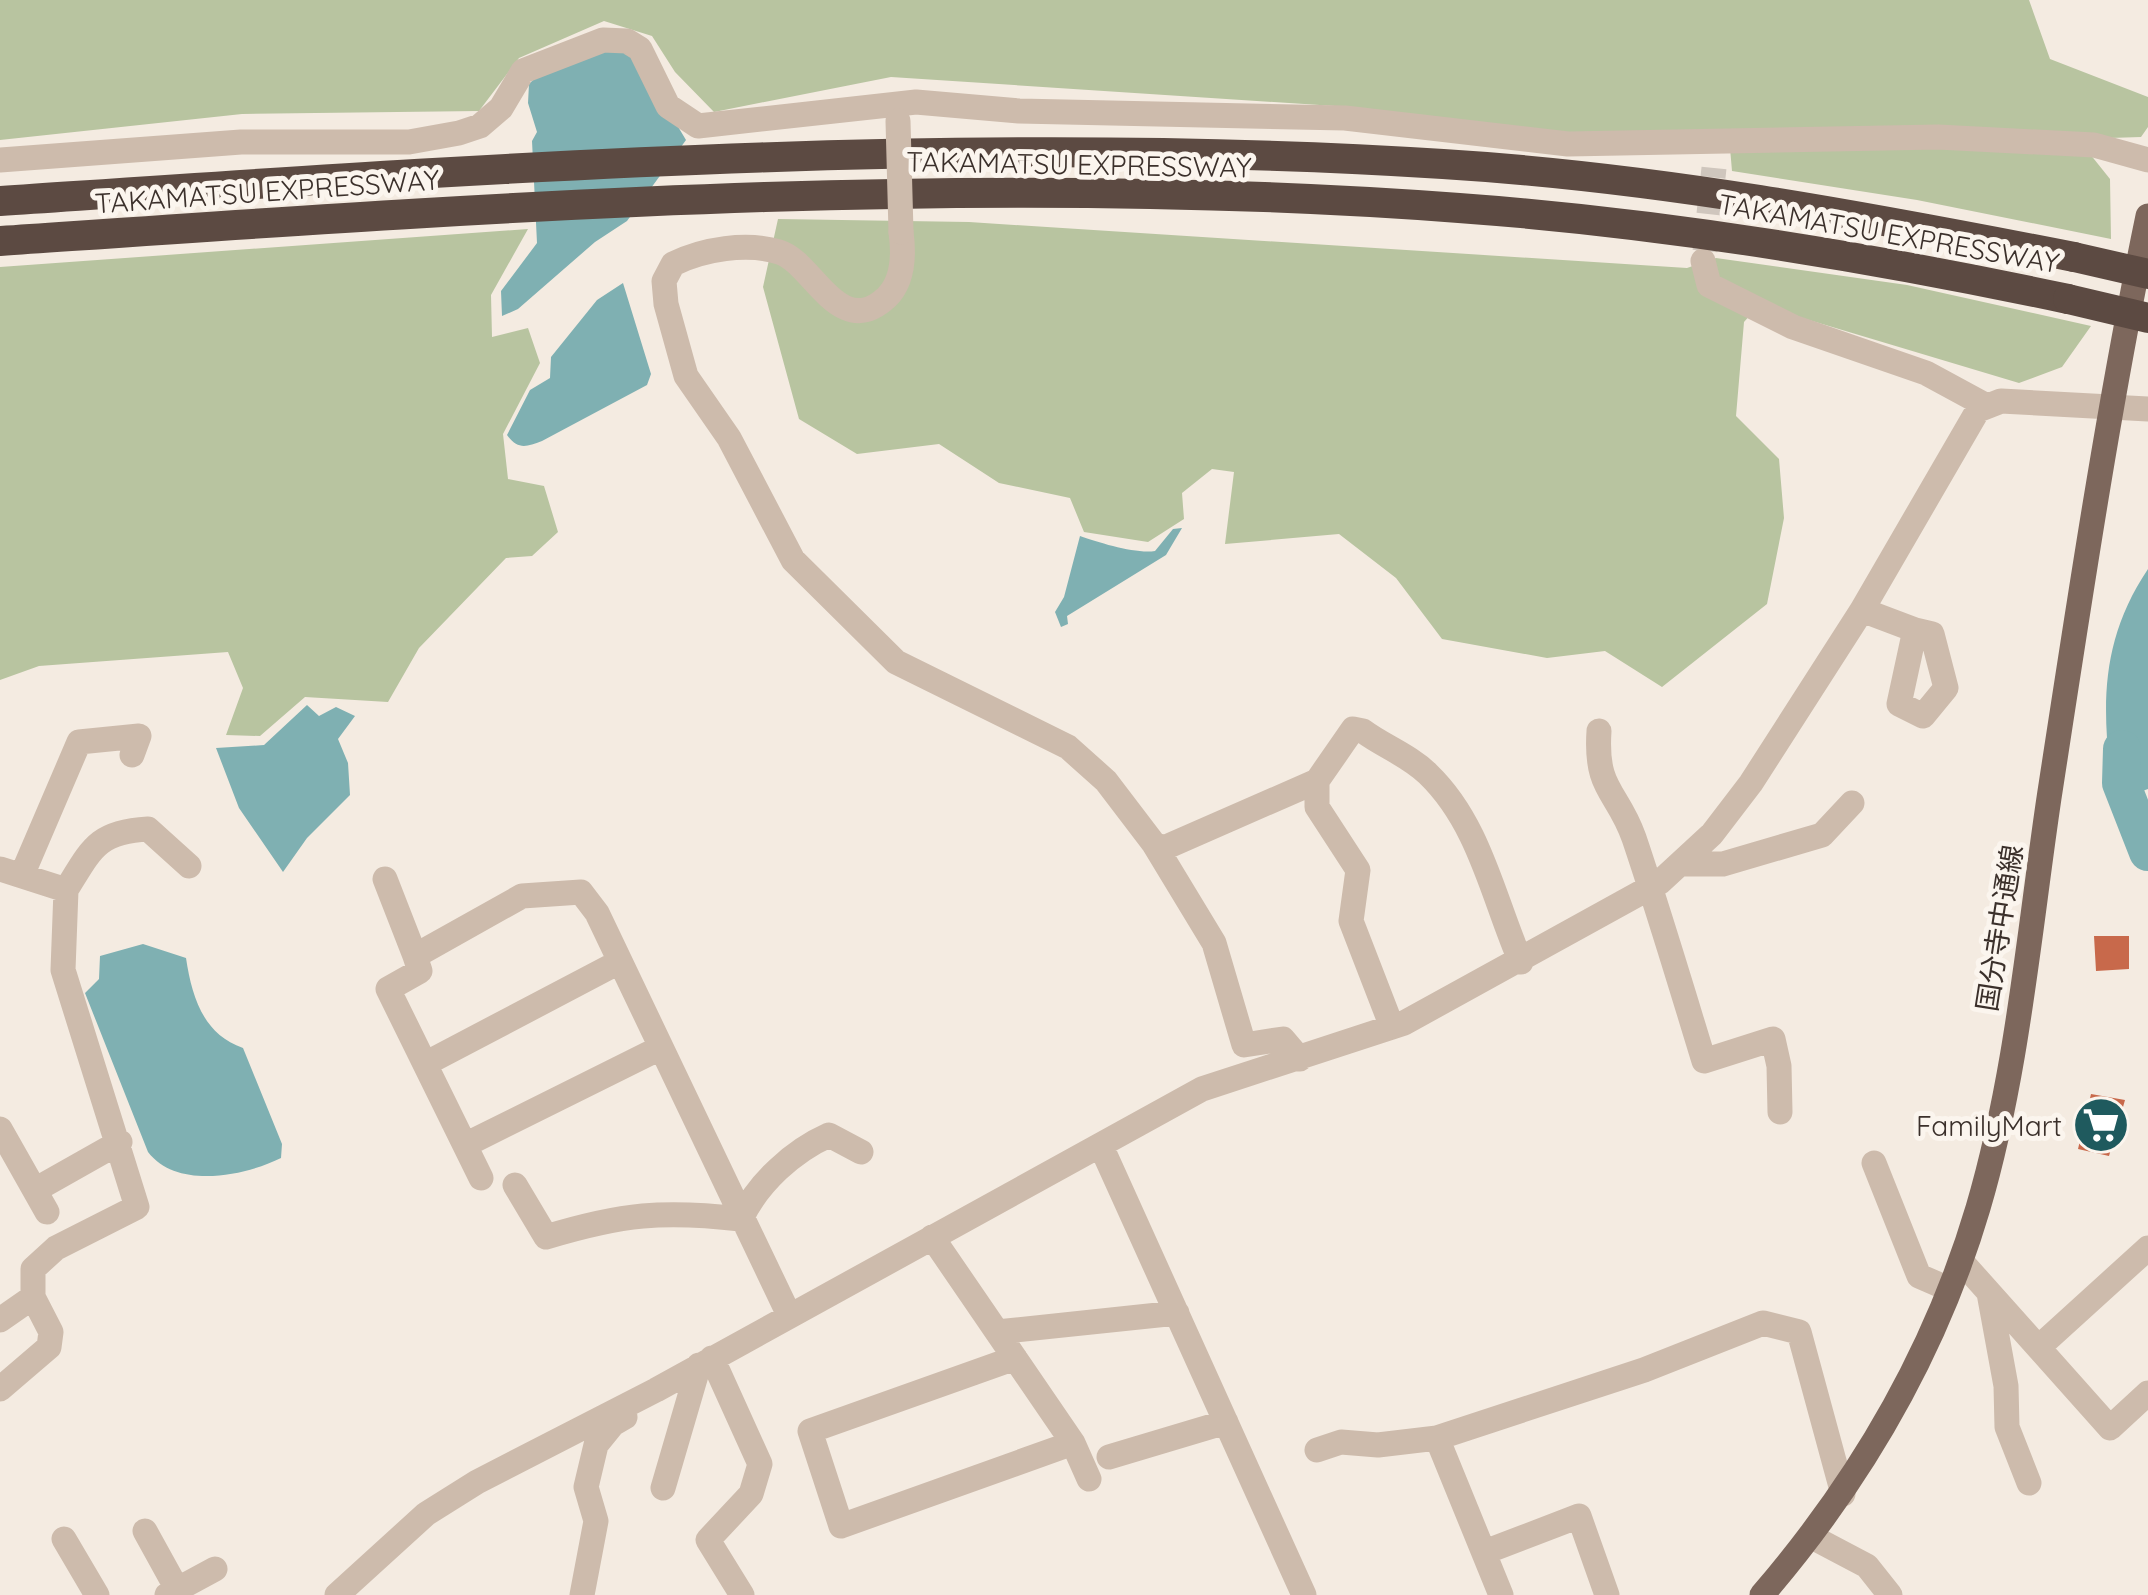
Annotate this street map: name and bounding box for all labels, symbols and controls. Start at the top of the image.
street label: TAKAMATSU EXPRESSWAY [906,143,1252,185]
street label: TAKAMATSU EXPRESSWAY [93,161,441,221]
street label: TAKAMATSU EXPRESSWAY [1716,186,2062,280]
street label: 国分寺中通線 [1969,842,2029,1014]
supermarket icon: FamilyMart [2071,1095,2131,1155]
place label: FamilyMart [1916,1108,2062,1143]

